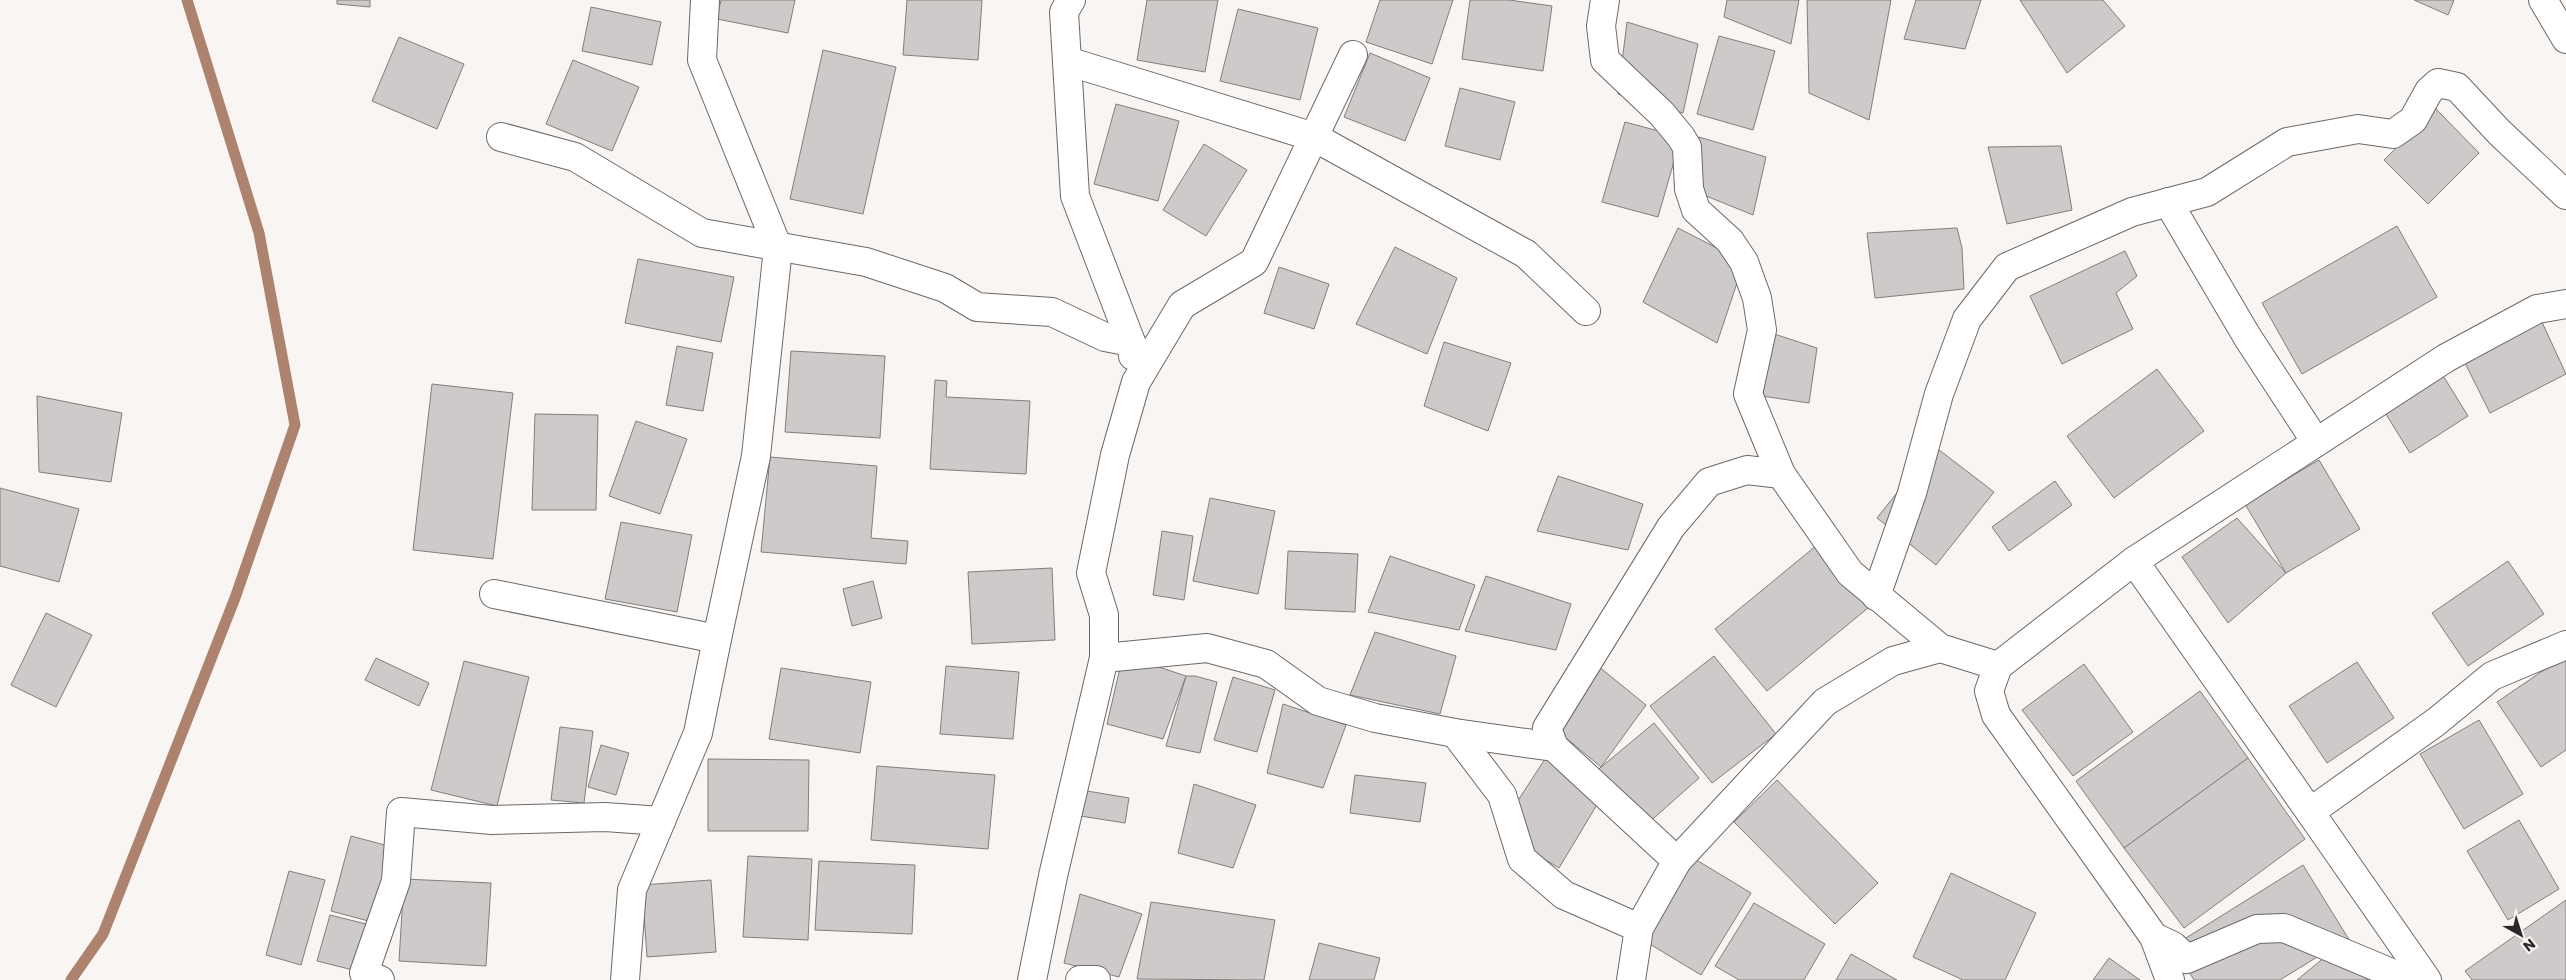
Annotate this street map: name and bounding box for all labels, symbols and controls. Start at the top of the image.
north arrow [2496,910,2546,960]
text: N [2519,934,2540,956]

